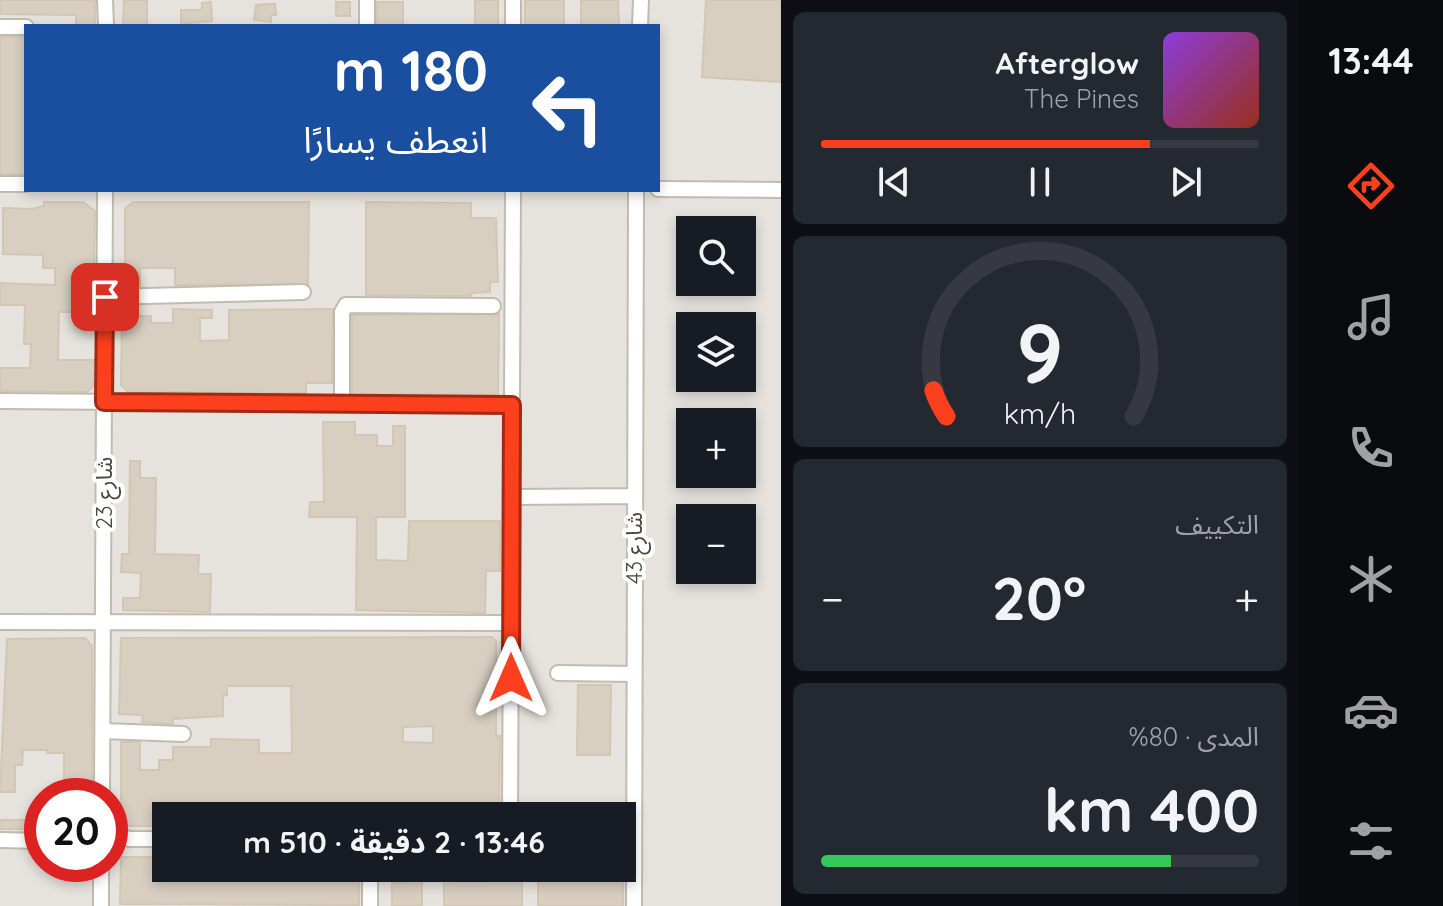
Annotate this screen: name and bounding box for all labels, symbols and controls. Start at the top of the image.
text: 180 m [334,35,488,105]
text: 13:44 [1328,38,1414,83]
text: Afterglow [996,44,1139,82]
icon: left [516,56,620,160]
text: The Pines [1024,82,1139,115]
text: انعطف يسارًا [303,117,488,162]
icon: directions [1343,158,1399,214]
icon: previous [872,160,916,204]
icon: pause [1018,160,1062,204]
icon: next [1164,160,1208,204]
map controls [676,216,756,584]
button: search [676,216,756,296]
pin [71,263,139,331]
icon: arrive [83,275,127,319]
icon: music [1343,289,1399,345]
text: 9 [1016,300,1064,404]
button: layers [676,312,756,392]
text: km/h [1004,395,1076,431]
button: + [676,408,756,488]
icon: phone [1343,420,1399,476]
street label: شارع 23 [90,457,121,529]
button: − [676,504,756,584]
text: التكييف [1175,508,1259,541]
street label: شارع 43 [620,512,651,584]
icon: climate [1343,551,1399,607]
text: 20° [992,560,1086,635]
text: − [821,571,844,626]
text: + [1234,571,1259,626]
position arrow [469,636,553,720]
icon: car [1343,682,1399,738]
text: المدى · 80% [1128,720,1259,753]
text: 400 km [1044,772,1259,847]
speed limit sign: 20 [24,778,128,882]
icon: filters [1343,813,1399,869]
text: 13:46 · 2 دقيقة · 510 m [243,823,545,861]

